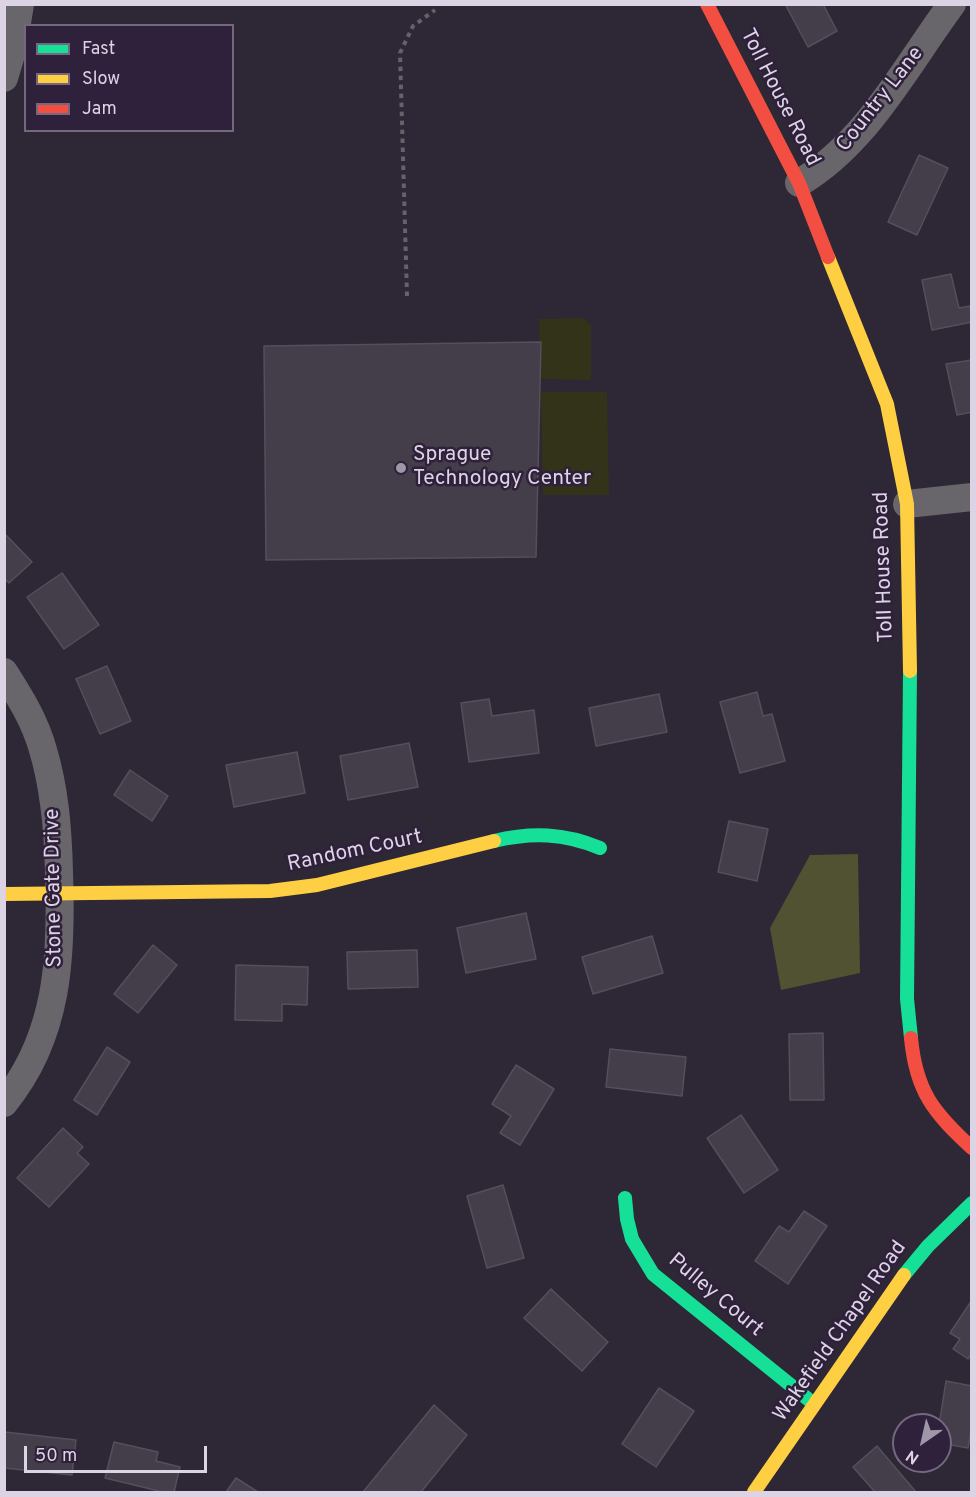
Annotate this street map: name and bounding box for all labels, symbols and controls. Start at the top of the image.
legend [24,24,234,132]
street label: Toll House Road [734,25,824,171]
text: Fast [82,38,115,61]
street label: Country Lane [832,42,930,158]
text: Slow [82,68,120,91]
text: Jam [82,98,117,121]
place label: Sprague Technology Center [413,443,591,493]
marker: Sprague Technology Center [394,461,408,475]
street label: Toll House Road [870,491,900,643]
street label: Stone Gate Drive [41,808,69,968]
street label: Random Court [285,825,425,879]
street label: Wakefield Chapel Road [769,1237,913,1427]
street label: Pulley Court [662,1249,768,1343]
north arrow [892,1413,952,1473]
scale bar [27,1434,210,1472]
text: 50 m [35,1445,77,1468]
text: N [903,1445,923,1468]

